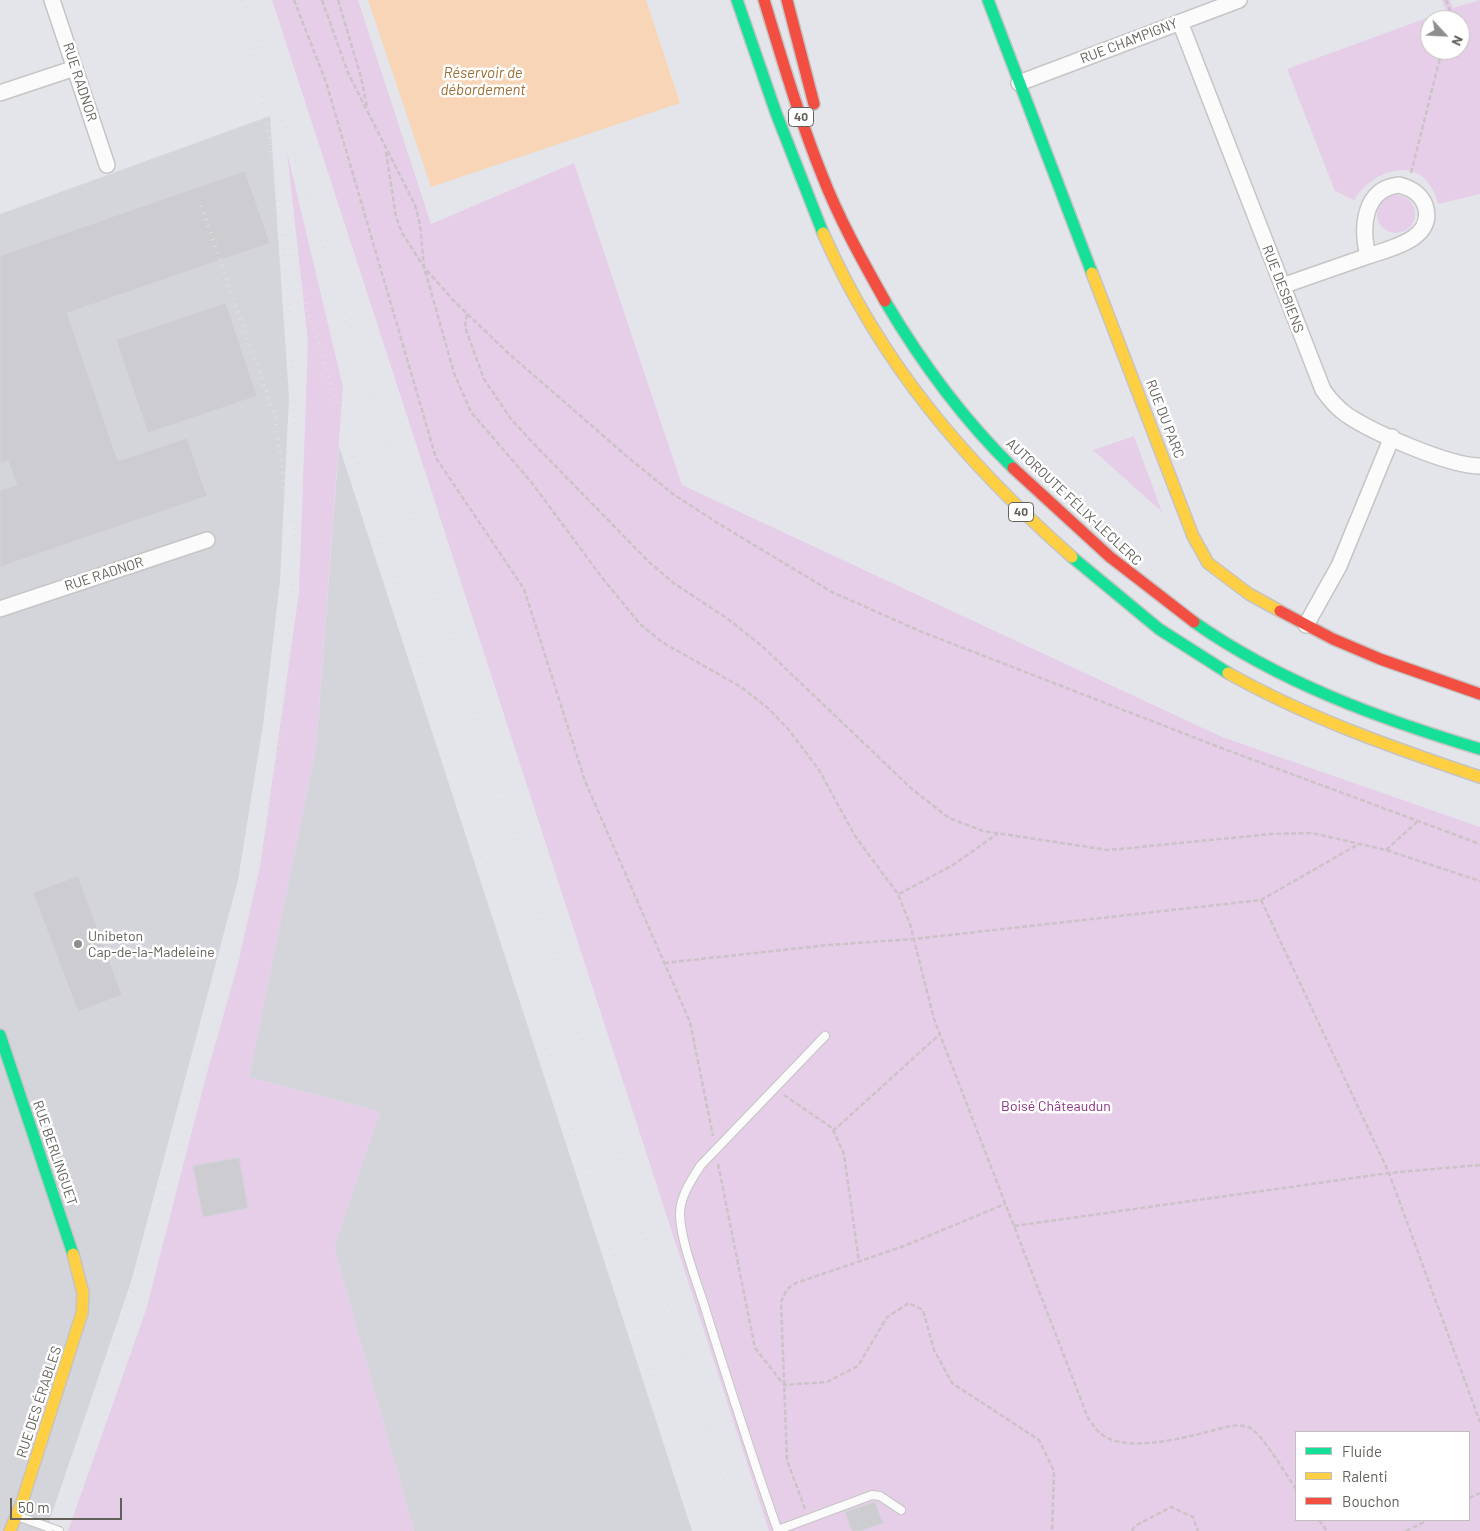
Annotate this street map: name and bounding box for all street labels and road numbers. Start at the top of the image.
street label: RUE CHAMPIGNY [1078,15,1180,67]
street label: RUE RADNOR [59,40,101,124]
road number: 40 [788,108,814,126]
street label: RUE DESBIENS [1259,243,1307,335]
street label: RUE DU PARC [1142,377,1188,461]
street label: AUTOROUTE FÉLIX-LECLERC [1003,435,1145,569]
road number: 40 [1008,502,1034,522]
street label: RUE RADNOR [62,553,146,595]
street label: RUE BERLINGUET [29,1098,81,1208]
street label: RUE DES ÉRABLES [13,1344,65,1460]

